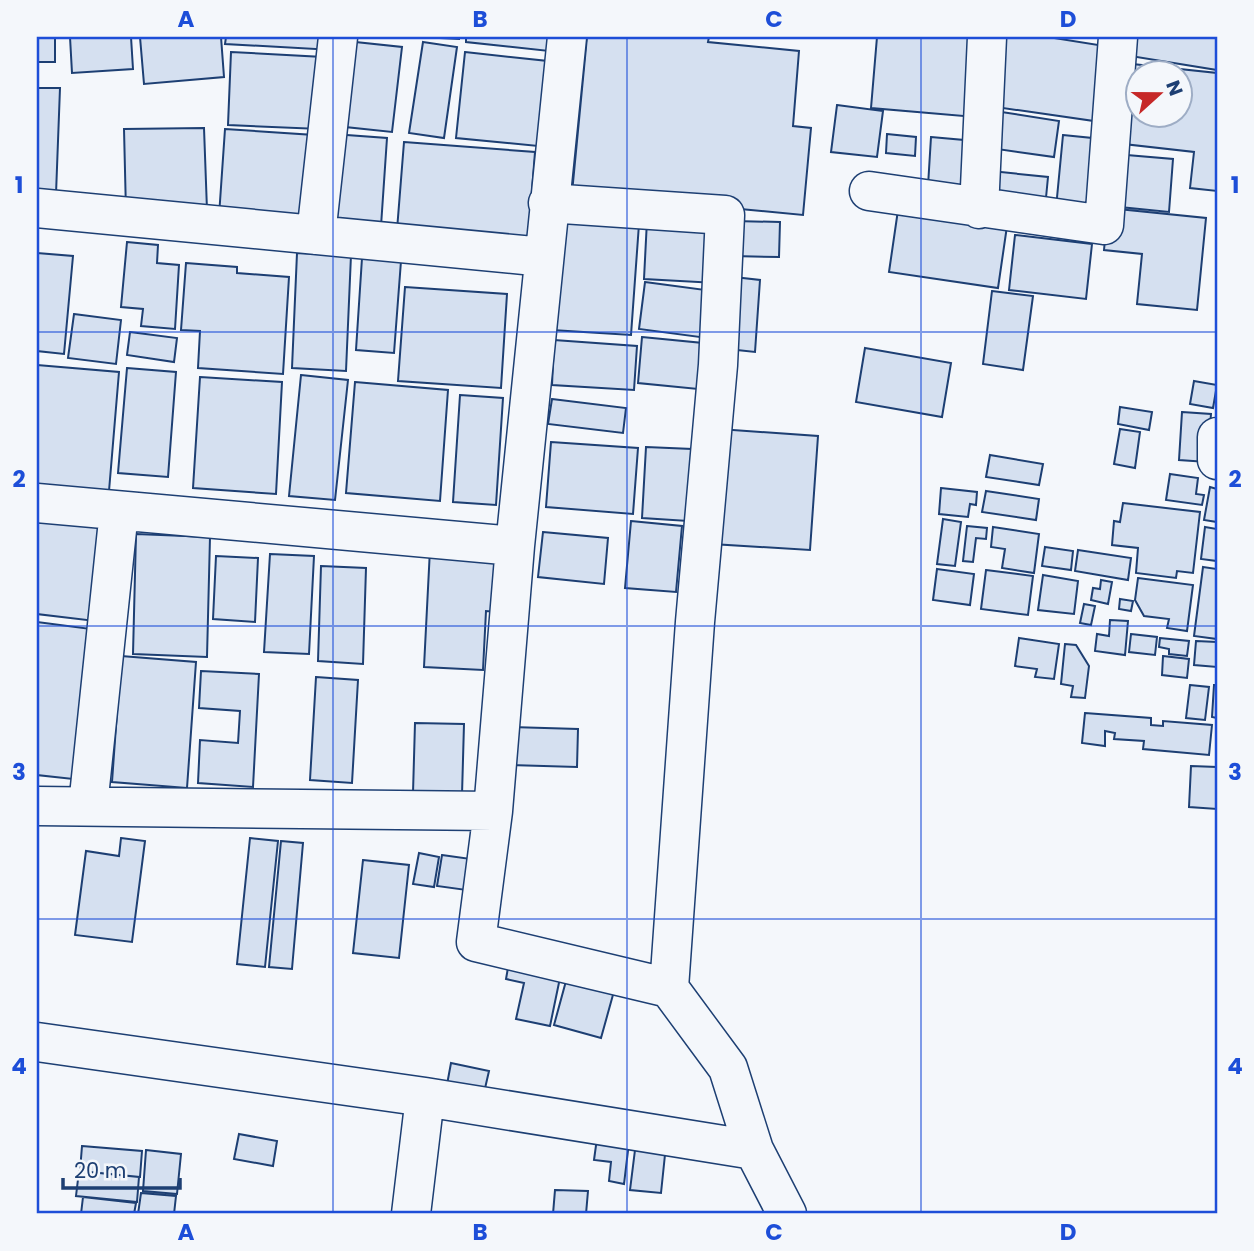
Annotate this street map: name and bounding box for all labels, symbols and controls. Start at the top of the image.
text: A [178,3,195,35]
text: B [472,3,488,35]
text: C [765,3,783,35]
text: D [1060,3,1076,35]
north arrow [1124,60,1194,130]
text: N [1159,77,1190,100]
text: 1 [15,169,23,201]
text: 1 [1231,169,1239,201]
text: 2 [12,463,26,495]
text: 2 [1228,463,1242,495]
text: 3 [12,756,26,788]
text: 3 [1228,756,1242,788]
text: 4 [11,1050,27,1082]
text: 4 [1227,1050,1243,1082]
scale bar [63,1146,180,1190]
text: 20 m [74,1156,127,1185]
text: A [178,1216,195,1248]
text: B [472,1216,488,1248]
text: C [765,1216,783,1248]
text: D [1060,1216,1076,1248]

